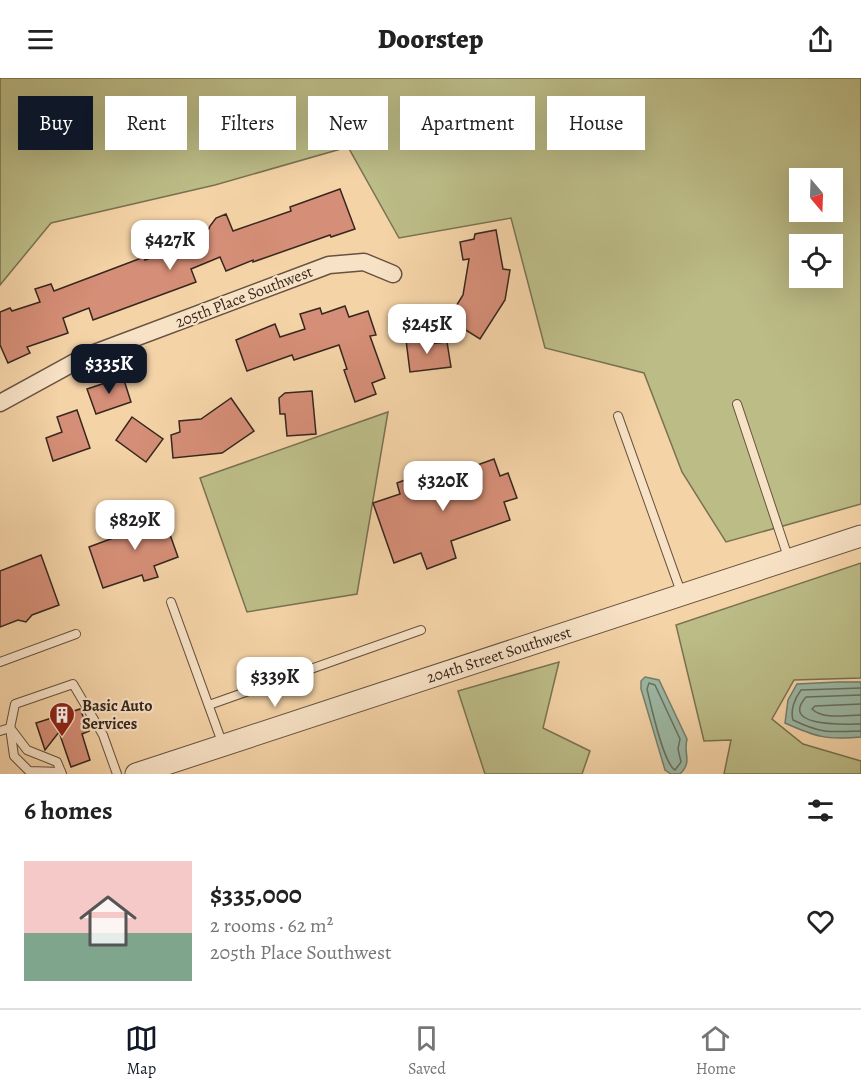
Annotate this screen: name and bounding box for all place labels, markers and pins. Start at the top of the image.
pin: $427K [128,220,212,271]
pin: $245K [385,304,469,355]
pin: $335K [67,344,151,395]
pin: $320K [401,461,485,512]
pin: $829K [93,500,177,551]
pin: $339K [233,657,317,708]
place label: Basic Auto Services [82,695,153,735]
building icon: Basic Auto Services [47,700,77,738]

